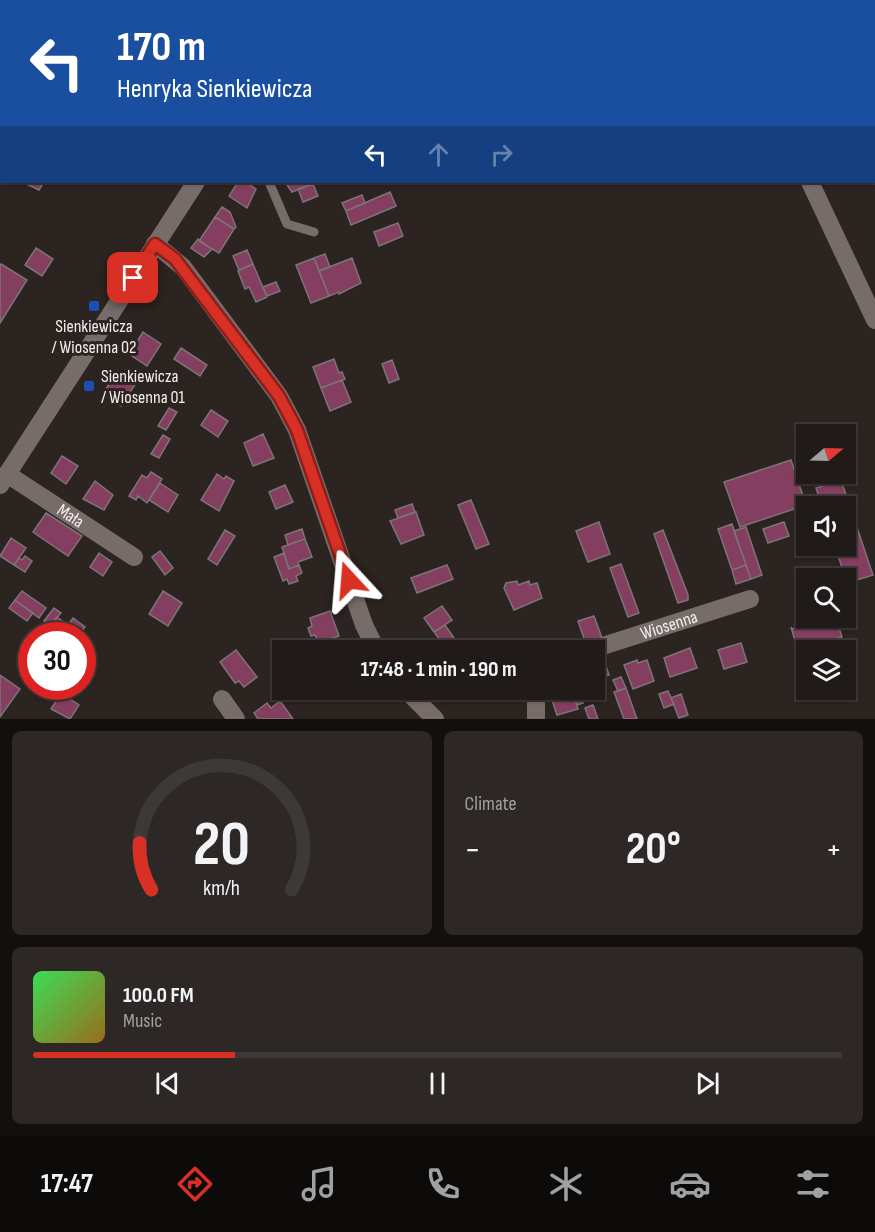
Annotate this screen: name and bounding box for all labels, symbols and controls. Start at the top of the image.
text: 170 m [117,22,206,73]
icon: left [18,24,96,102]
text: Henryka Sienkiewicza [117,73,312,105]
icon: left [359,138,392,171]
icon: ahead [422,138,455,171]
icon: right [485,138,518,171]
pin [107,252,158,303]
icon: arrive [116,261,149,294]
marker: Sienkiewicza / Wiosenna 02 [87,299,101,313]
place label: Sienkiewicza / Wiosenna 02 [52,316,136,358]
place label: Sienkiewicza / Wiosenna 01 [101,366,186,408]
marker: Sienkiewicza / Wiosenna 01 [82,379,96,393]
north arrow [796,424,856,484]
map controls [796,424,856,700]
button: sound [796,496,856,556]
street label: Mała [53,499,88,532]
position arrow [317,548,381,612]
button: search [796,568,856,628]
street label: Wiosenna [638,606,700,644]
speed limit sign: 30 [18,622,96,700]
button: layers [796,640,856,700]
text: 17:48 · 1 min · 190 m [360,656,517,683]
text: Climate [465,792,517,816]
text: 20 [193,808,250,883]
text: 20° [626,822,681,877]
text: − [465,830,481,870]
text: + [826,830,842,870]
text: km/h [203,876,240,901]
text: 100.0 FM [123,982,194,1009]
text: Music [123,1009,162,1033]
icon: previous [151,1067,184,1100]
icon: pause [421,1067,454,1100]
icon: next [691,1067,724,1100]
icon: directions [174,1163,216,1205]
icon: music [298,1163,340,1205]
icon: phone [422,1163,464,1205]
icon: climate [545,1163,587,1205]
icon: car [669,1163,711,1205]
icon: filters [792,1163,834,1205]
text: 17:47 [41,1168,93,1200]

